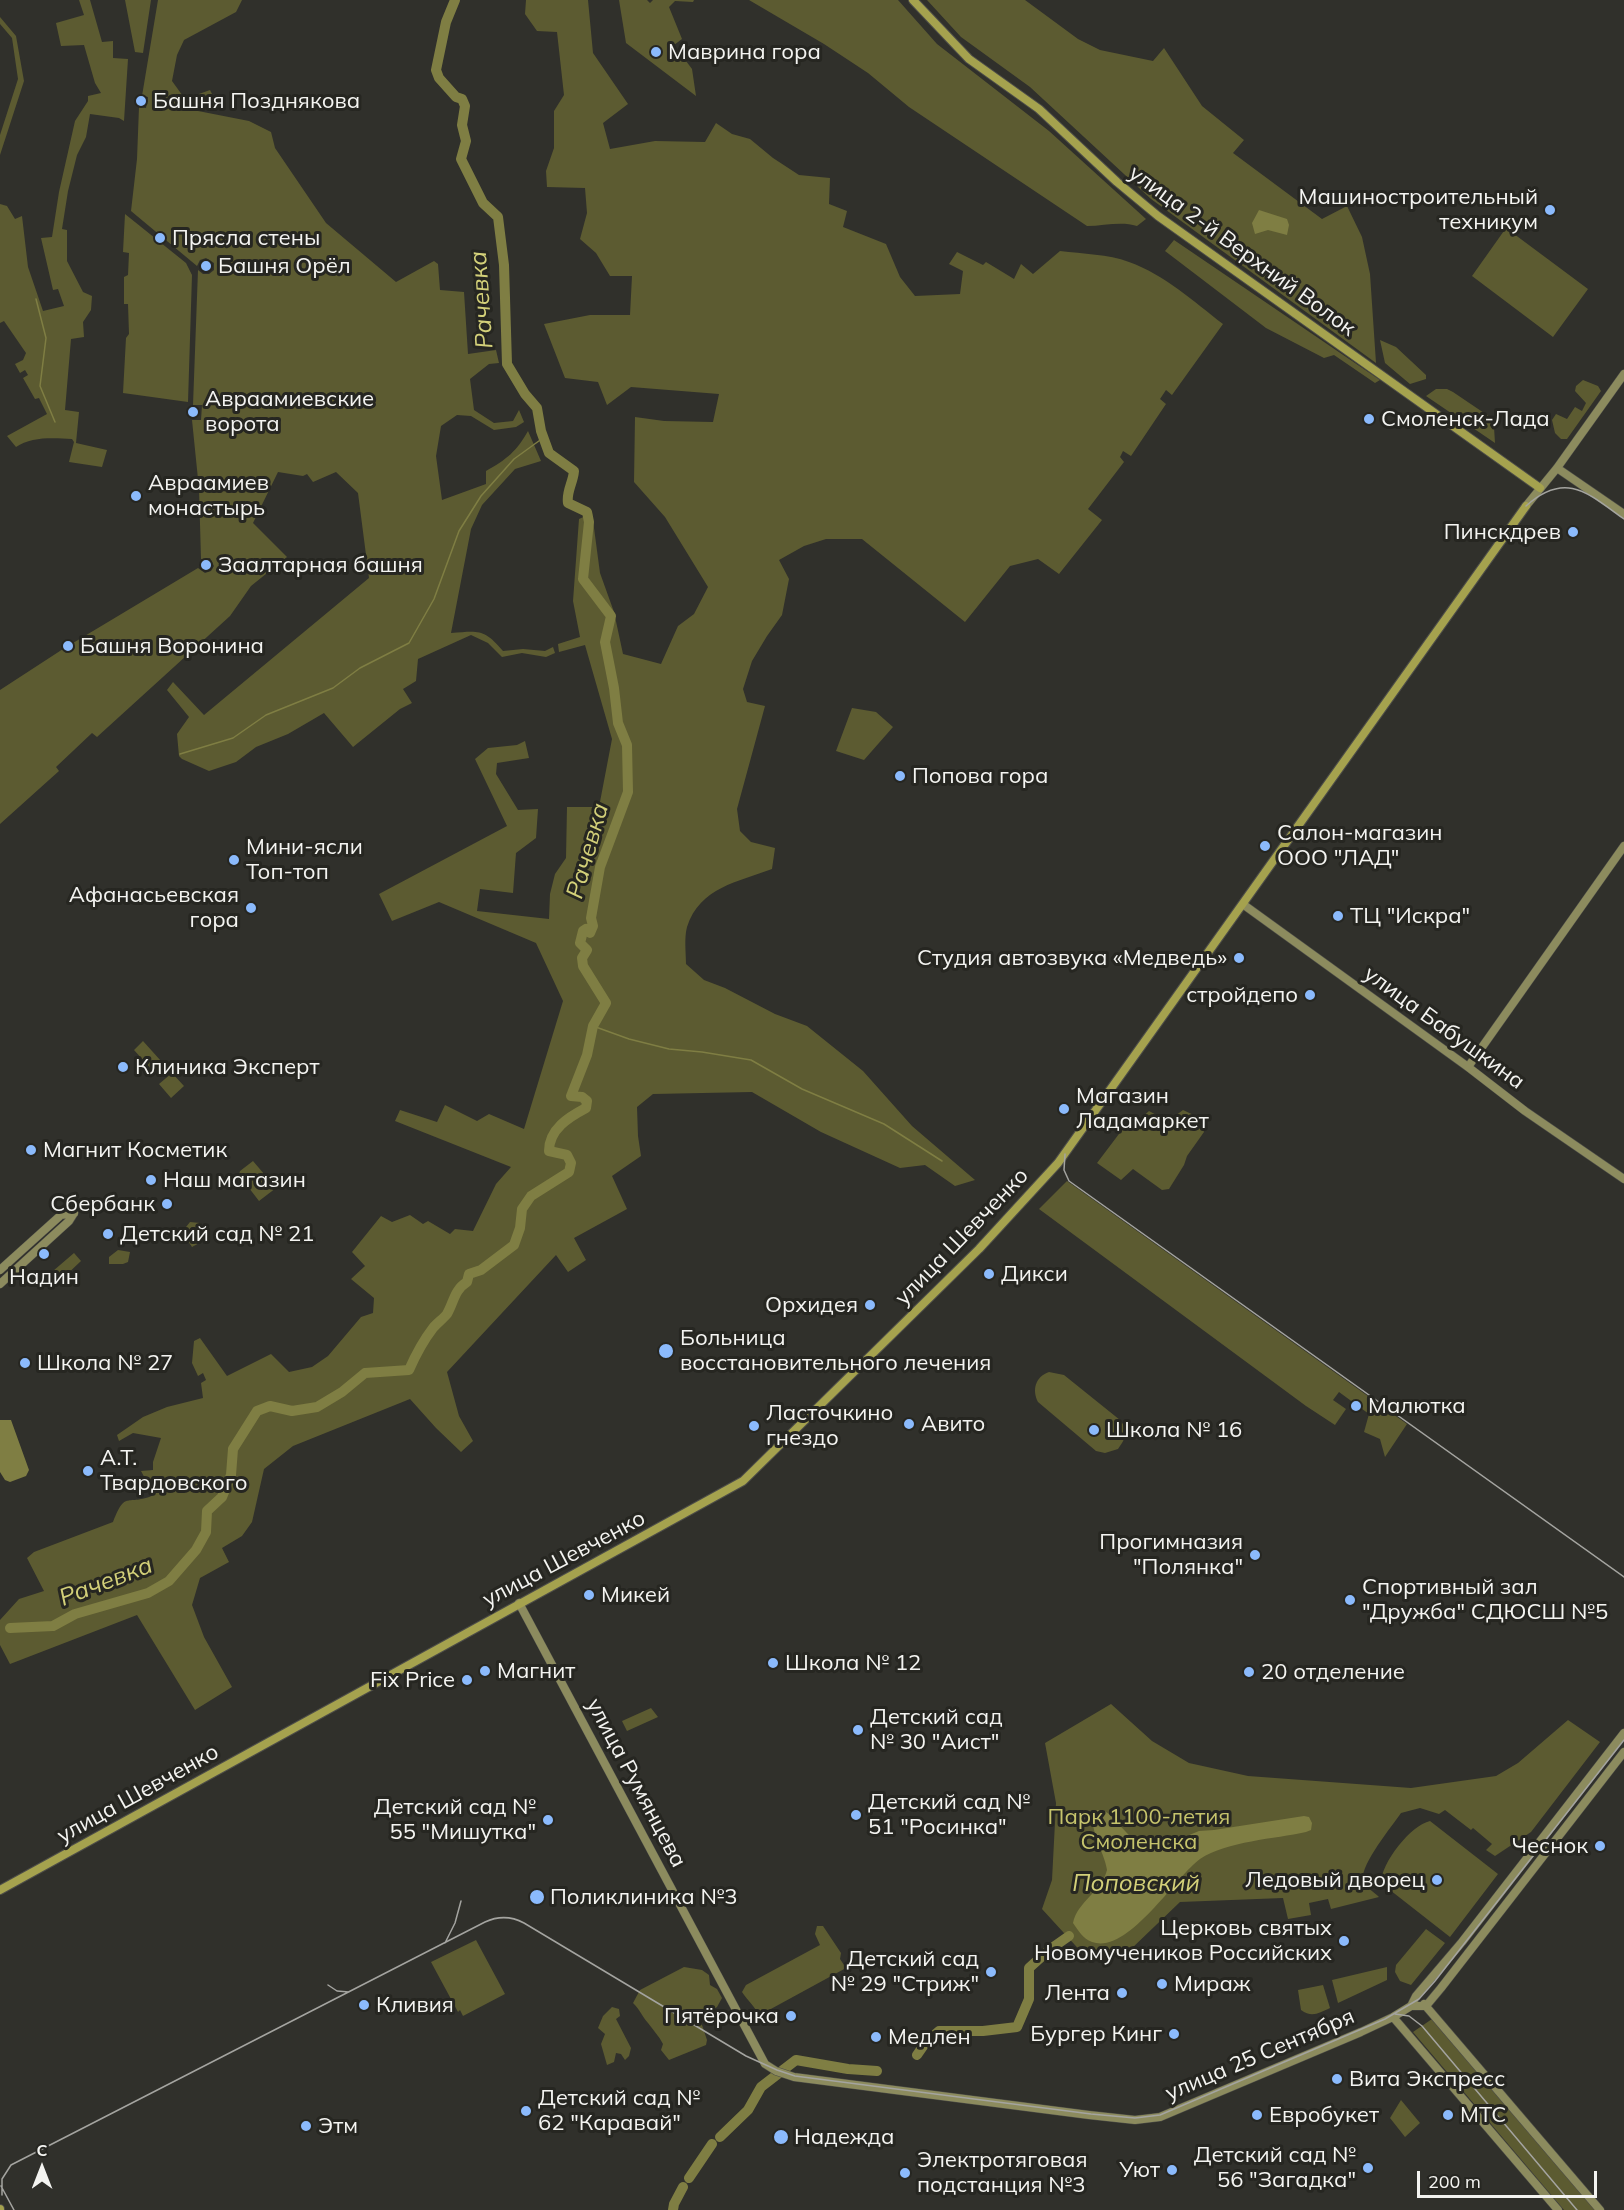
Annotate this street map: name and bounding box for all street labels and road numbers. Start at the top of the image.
street label: улица 2-й Верхний Волок [1124,160,1360,342]
street label: улица Бабушкина [1358,961,1530,1095]
street label: улица Шевченко [890,1163,1034,1311]
street label: улица Шевченко [478,1505,650,1613]
street label: улица Румянцева [580,1694,692,1872]
street label: улица Шевченко [53,1739,223,1849]
street label: улица 25 Сентября [1162,2003,1358,2107]

